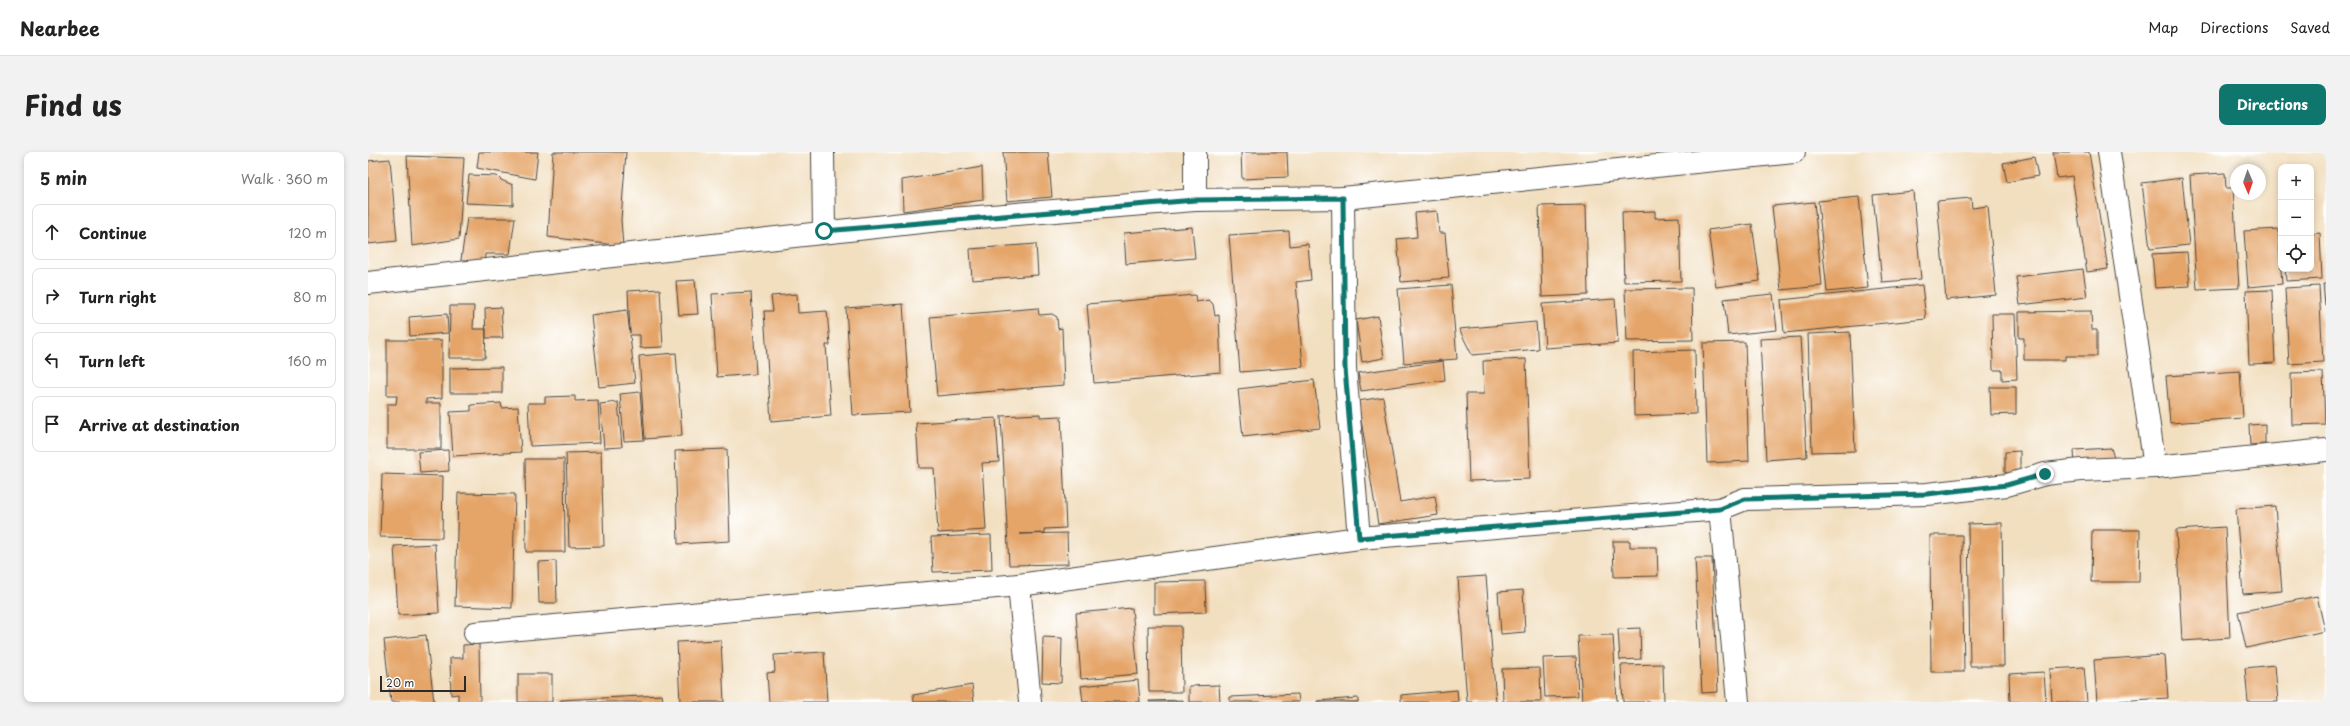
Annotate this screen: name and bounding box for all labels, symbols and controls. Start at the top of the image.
text: Nearbee [20,14,100,42]
text: Map [2148,17,2178,38]
text: Directions [2200,17,2268,38]
text: Saved [2290,17,2330,38]
text: Find us [24,83,122,126]
button: Directions [2219,84,2326,125]
north arrow [2230,164,2266,200]
map controls [2278,164,2314,272]
button: + [2278,164,2314,200]
text: 5 min [40,165,87,191]
text: Walk · 360 m [241,169,328,188]
button: − [2278,200,2314,236]
icon: ahead [41,221,63,243]
text: Continue [79,221,147,244]
route start [815,222,833,240]
text: 120 m [288,223,327,242]
button: locate [2278,236,2314,272]
icon: right [41,285,63,307]
text: Turn right [79,285,156,308]
text: 80 m [293,287,327,306]
icon: left [41,349,63,371]
text: Turn left [79,349,145,372]
text: 160 m [288,351,327,370]
icon: arrive [41,413,63,435]
text: Arrive at destination [79,413,240,436]
route end [2036,465,2054,483]
scale bar [380,674,466,693]
text: 20 m [386,674,414,691]

